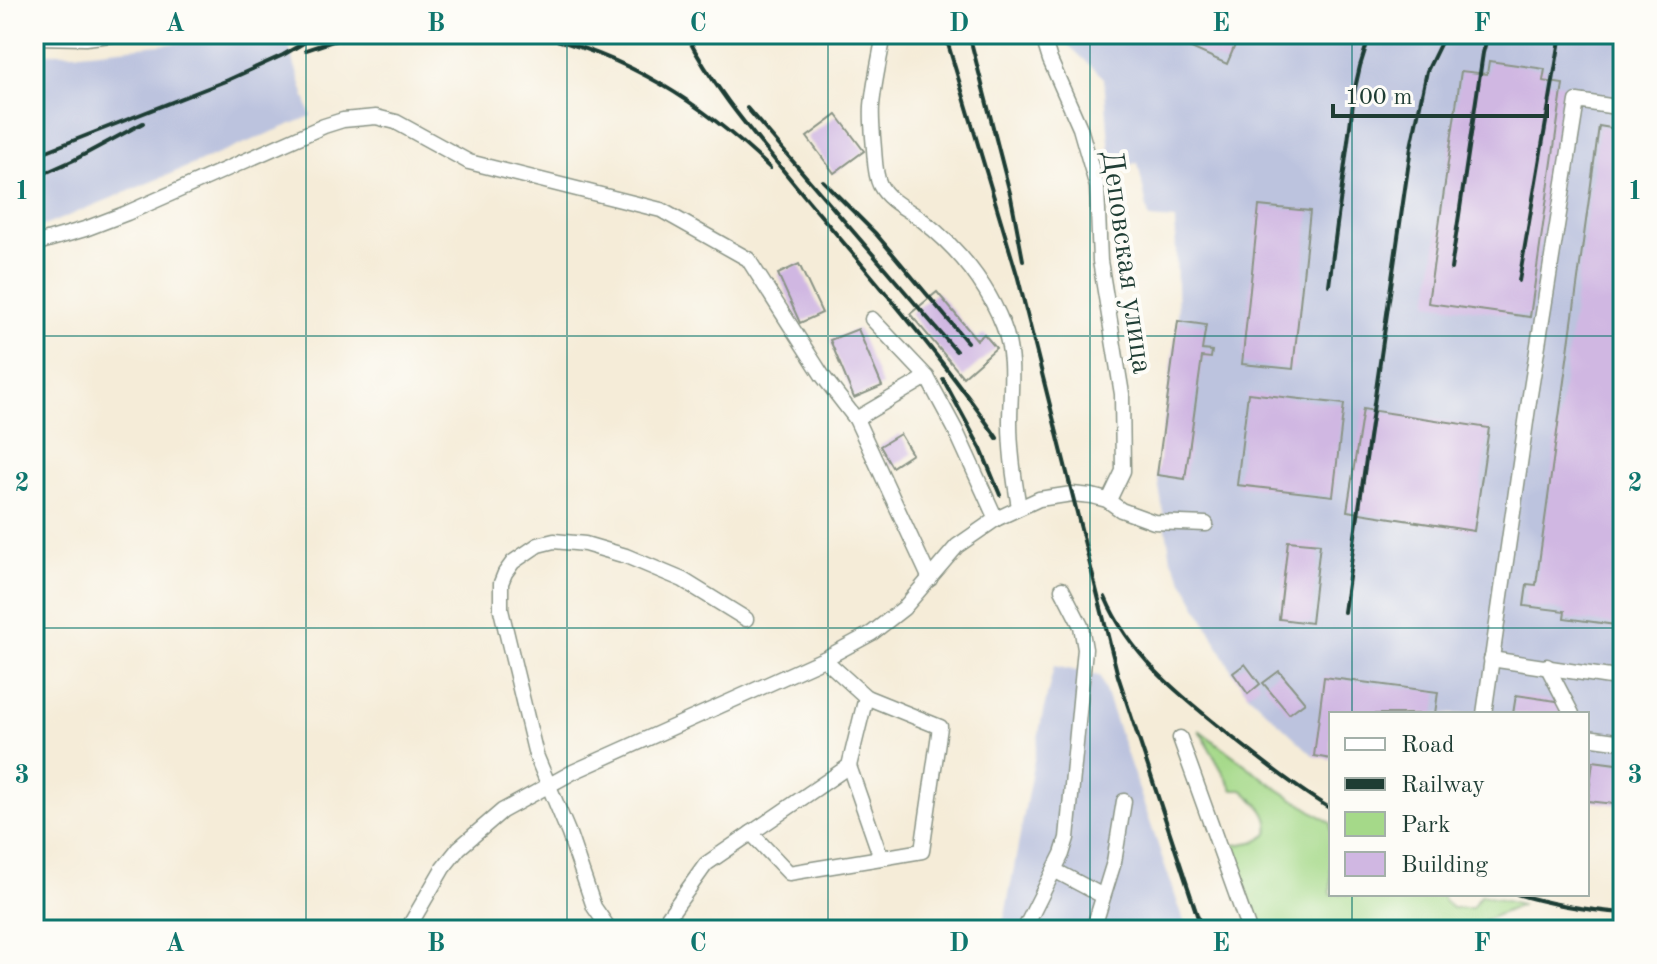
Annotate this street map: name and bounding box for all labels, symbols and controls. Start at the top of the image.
text: A [165,11,185,37]
text: B [427,11,445,37]
text: C [689,11,707,37]
text: D [949,11,969,37]
text: E [1212,11,1230,37]
text: F [1473,11,1491,37]
scale bar [1333,68,1547,118]
text: 100 m [1345,86,1413,110]
street label: Деповская улица [1095,149,1157,376]
text: 1 [14,179,30,205]
text: 1 [1627,179,1643,205]
text: 2 [14,471,30,497]
text: 2 [1627,471,1643,497]
legend [1329,712,1589,896]
text: Road [1401,734,1454,758]
text: 3 [14,763,30,789]
text: 3 [1627,763,1643,789]
text: Railway [1401,774,1485,798]
text: Park [1401,814,1450,838]
text: Building [1401,854,1488,878]
text: A [165,931,185,957]
text: B [427,931,445,957]
text: C [689,931,707,957]
text: D [949,931,969,957]
text: E [1212,931,1230,957]
text: F [1473,931,1491,957]

